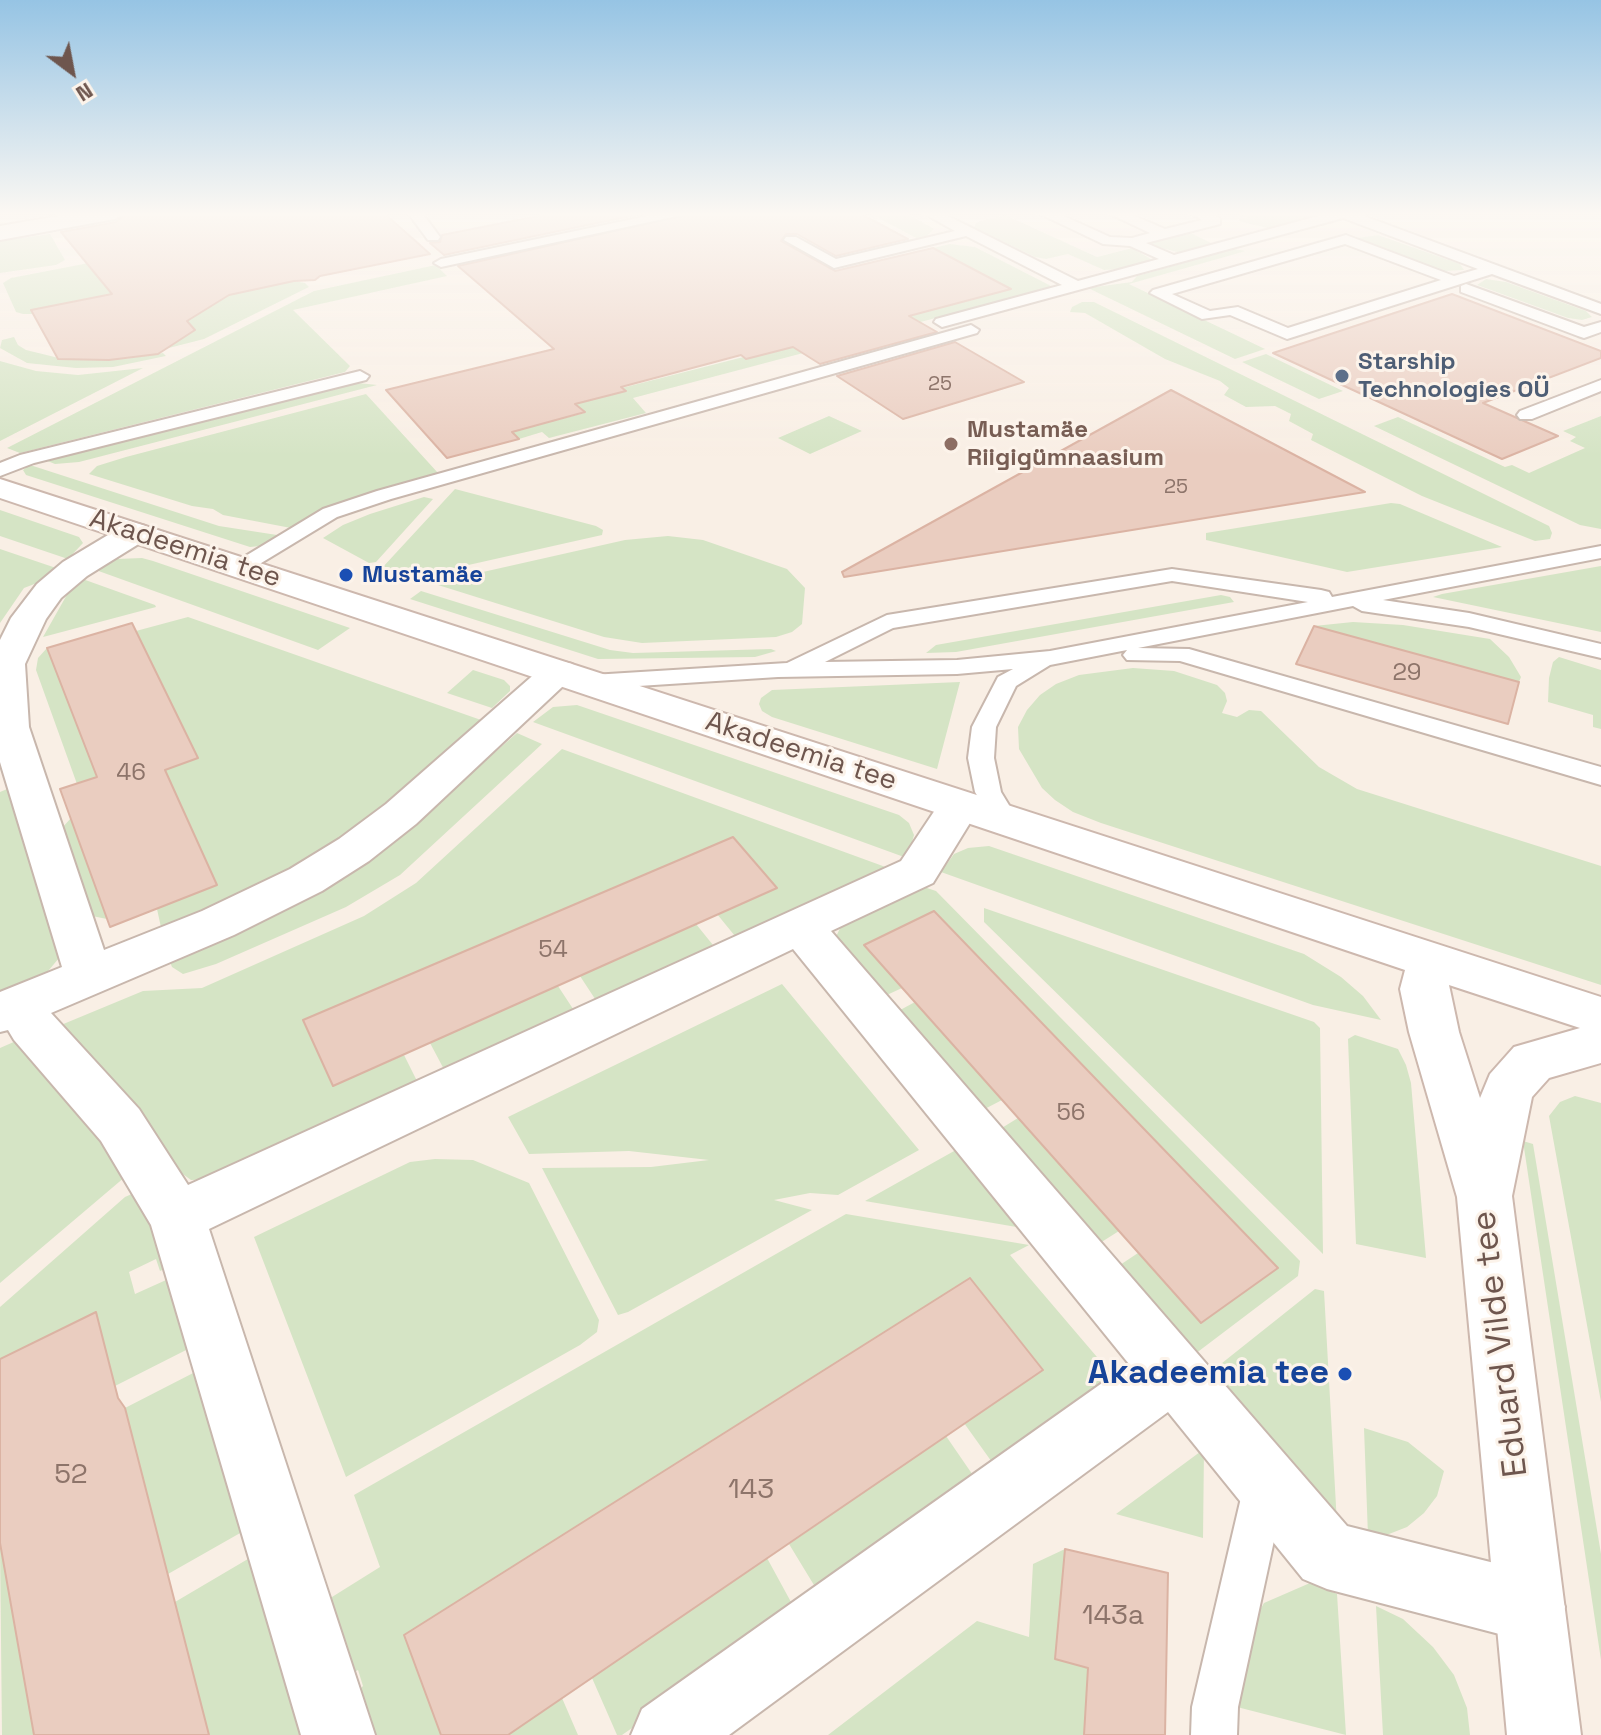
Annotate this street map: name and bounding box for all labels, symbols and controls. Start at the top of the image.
north arrow [32,32,112,112]
text: N [71,77,98,108]
place label: Starship Technologies OÜ [1358,348,1550,404]
marker: Starship Technologies OÜ [1333,367,1351,385]
house number: 25 [928,373,952,397]
place label: Mustamäe Riigigümnaasium [967,416,1164,472]
marker: Mustamäe Riigigümnaasium [942,435,960,453]
house number: 25 [1164,476,1188,500]
street label: Akadeemia tee [85,502,285,596]
place label: Mustamäe [362,561,483,589]
marker: Mustamäe [337,566,355,584]
house number: 29 [1392,659,1422,687]
street label: Akadeemia tee [701,705,901,799]
house number: 46 [116,759,146,787]
house number: 54 [538,936,568,964]
house number: 56 [1056,1099,1086,1127]
street label: Eduard Vilde tee [1464,1209,1538,1479]
place label: Akadeemia tee [1088,1354,1329,1394]
marker: Akadeemia tee [1336,1365,1354,1383]
house number: 52 [54,1458,88,1492]
house number: 143 [728,1473,774,1507]
house number: 143a [1082,1599,1144,1633]

